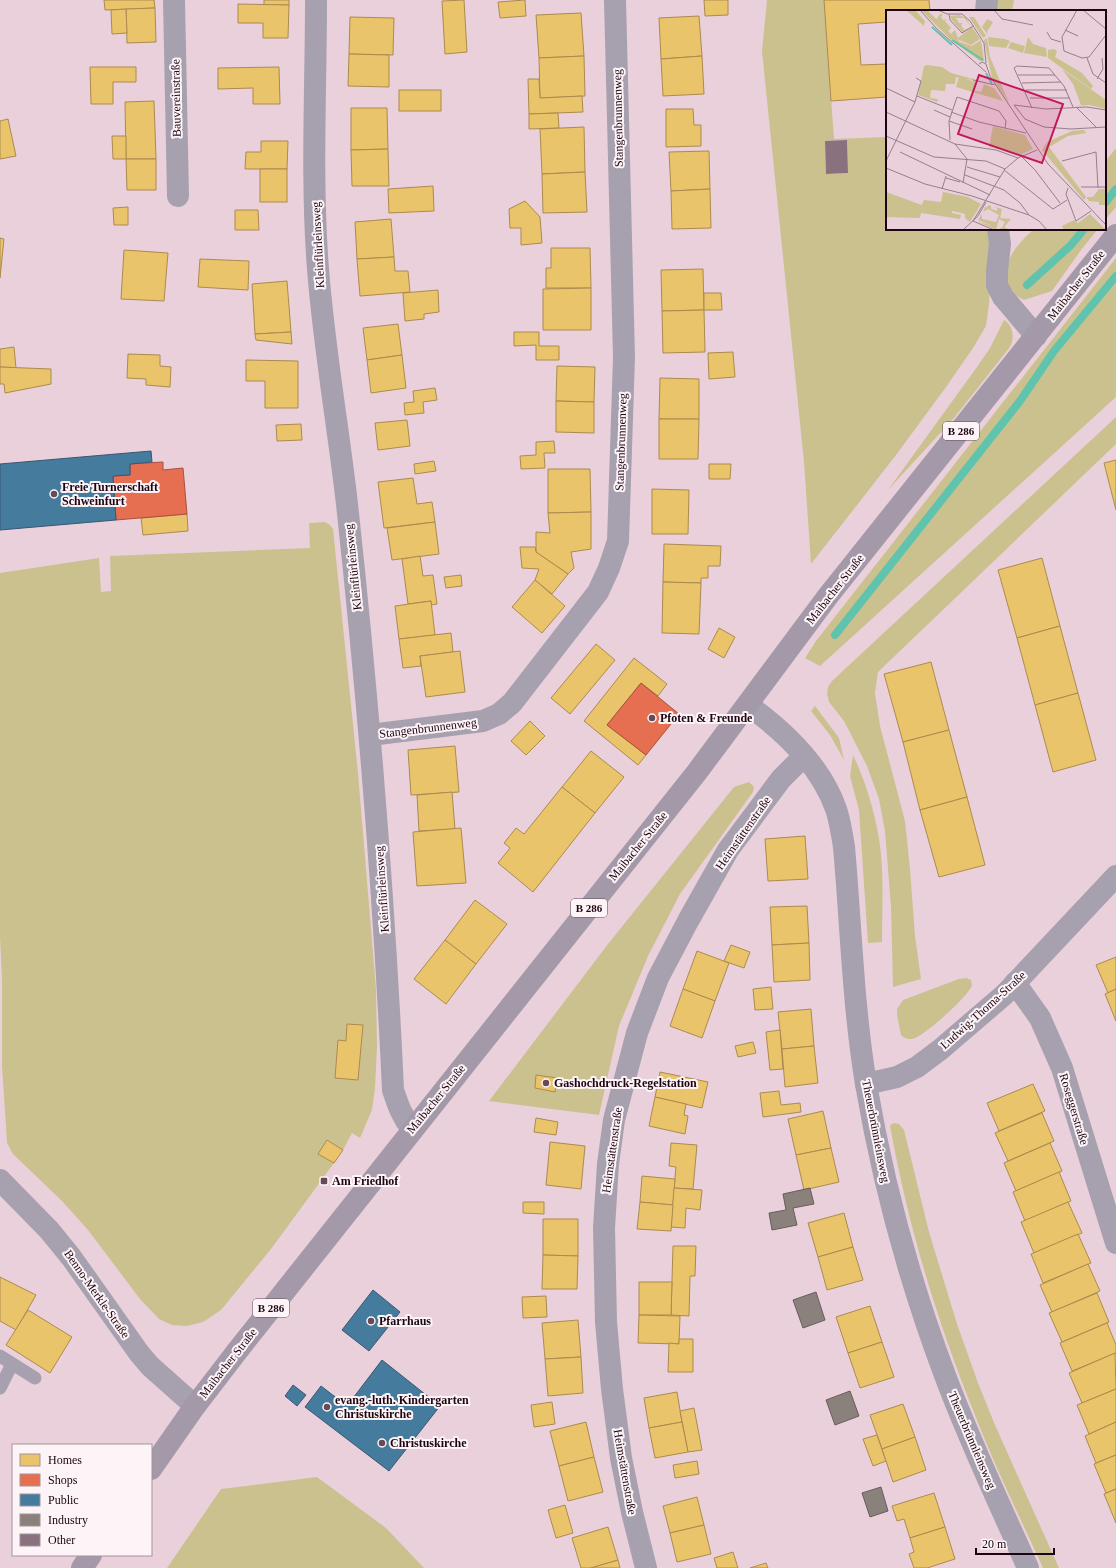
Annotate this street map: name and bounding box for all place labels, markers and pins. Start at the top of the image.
place label: Freie Turnerschaft Schweinfurt [62,480,158,508]
marker: Freie Turnerschaft Schweinfurt [49,489,59,499]
place label: Pfoten & Freunde [660,711,753,725]
marker: Pfoten & Freunde [647,713,657,723]
place label: Gashochdruck-Regelstation [554,1076,697,1090]
marker: Gashochdruck-Regelstation [541,1078,551,1088]
place label: Am Friedhof [332,1174,399,1188]
marker: Am Friedhof [319,1176,329,1186]
place label: Pfarrhaus [379,1314,431,1328]
marker: Pfarrhaus [366,1316,376,1326]
place label: evang.-luth. Kindergarten Christuskirche [335,1393,469,1421]
marker: evang.-luth. Kindergarten Christuskirche [322,1402,332,1412]
place label: Christuskirche [390,1436,467,1450]
marker: Christuskirche [377,1438,387,1448]

